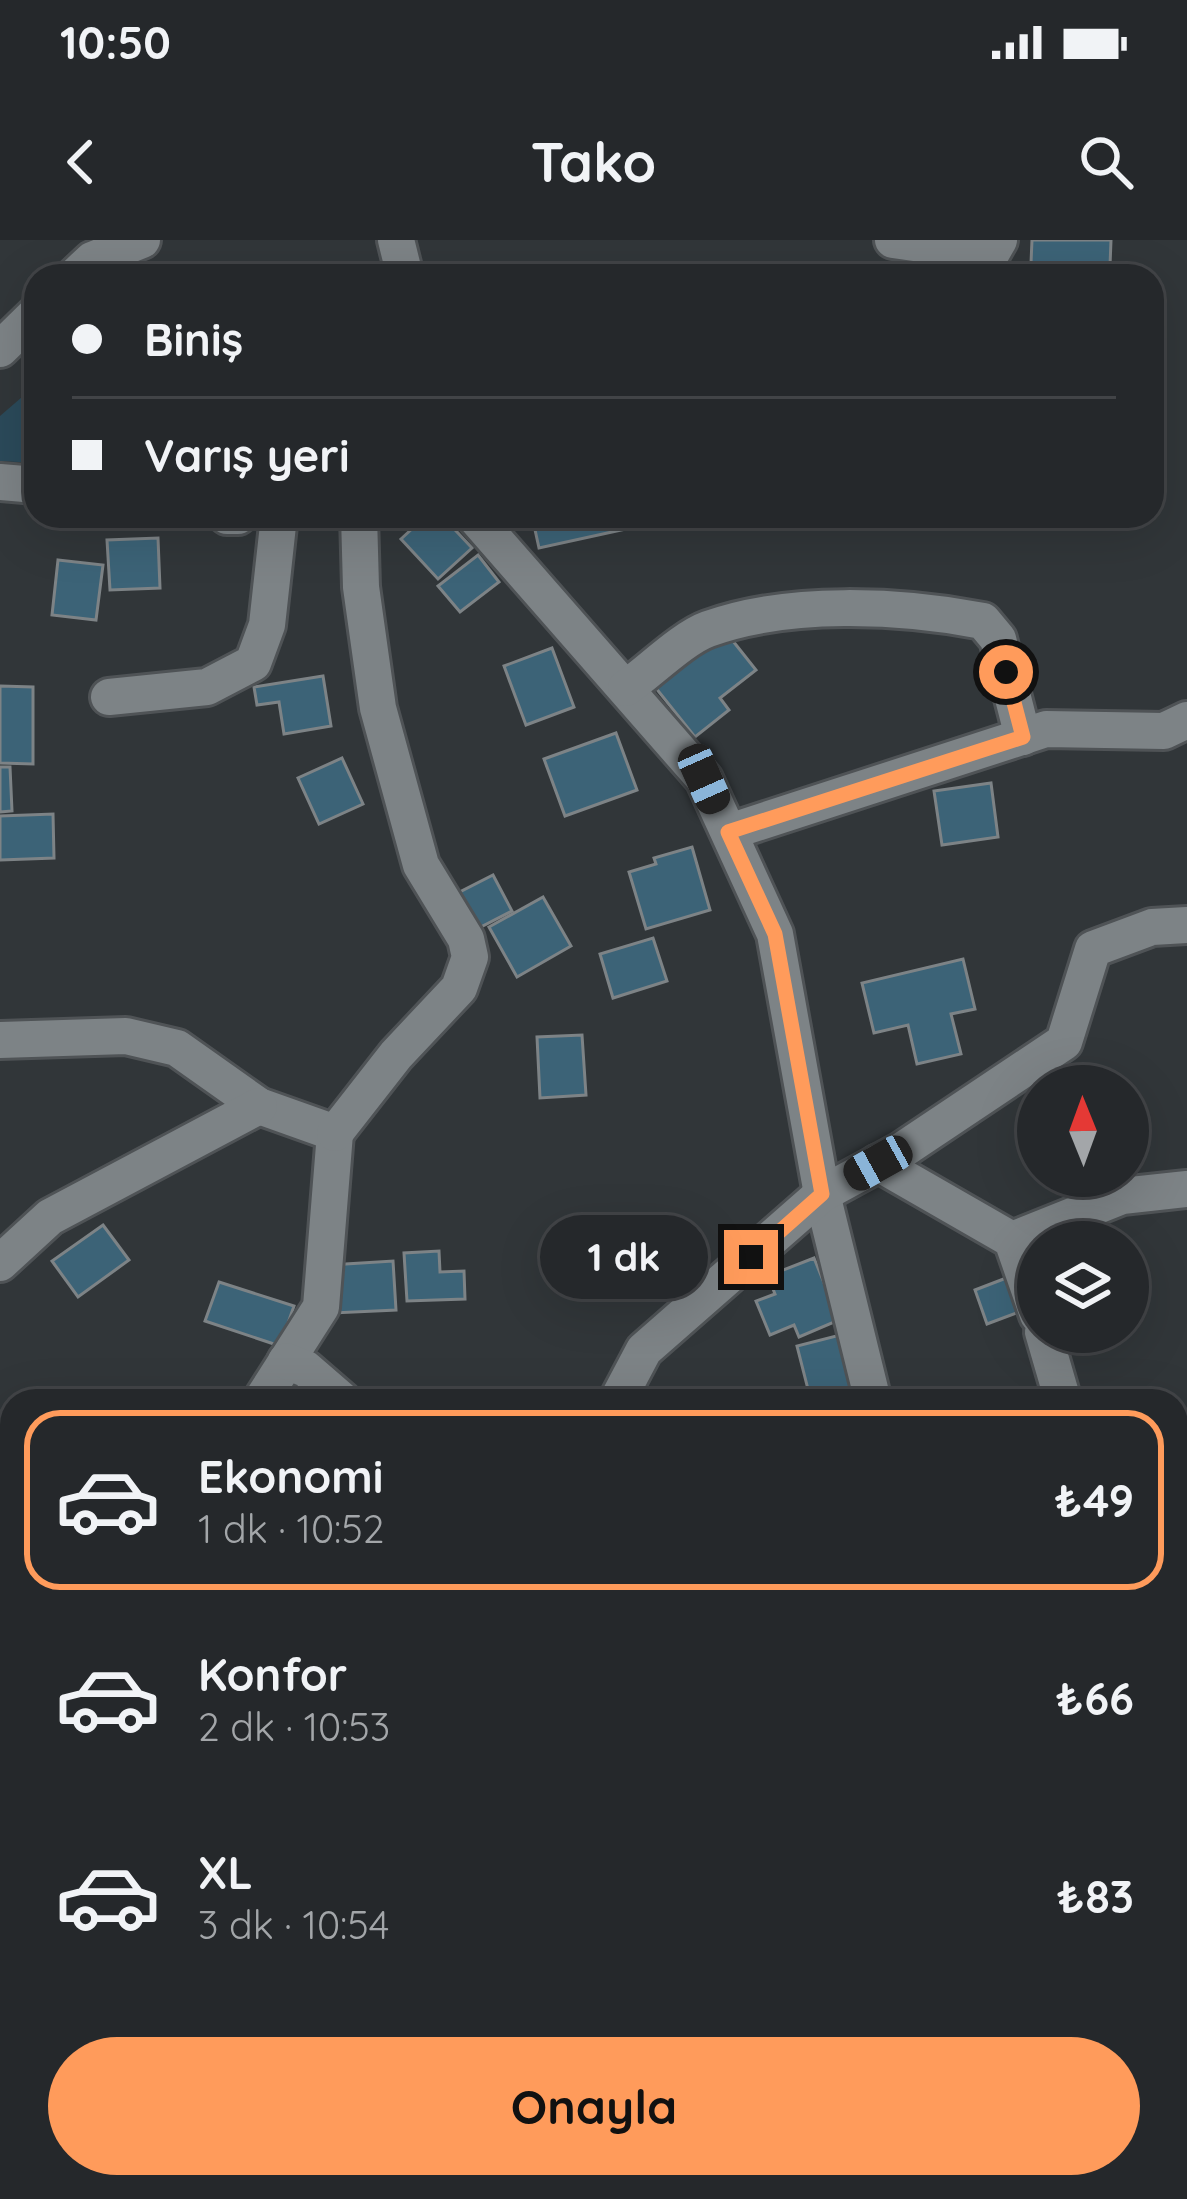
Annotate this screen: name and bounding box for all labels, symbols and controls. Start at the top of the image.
text: 10:50 [60,14,171,70]
text: Tako [531,128,656,196]
icon: back [48,129,114,195]
icon: search [1073,129,1139,195]
text: Biniş [144,311,243,367]
text: Varış yeri [144,427,350,483]
route start [979,645,1033,699]
car [673,739,735,819]
north arrow [1017,1065,1149,1197]
map controls [1017,1065,1149,1353]
car [838,1130,918,1196]
callout: 1 dk [541,1215,709,1299]
button: layers [1017,1221,1149,1353]
route end [724,1230,778,1284]
text: 1 dk [588,1232,660,1281]
icon: car [54,1446,162,1554]
text: Ekonomi [198,1448,383,1504]
text: ₺49 [1054,1472,1134,1528]
text: 1 dk · 10:52 [198,1504,384,1553]
icon: car [54,1644,162,1752]
text: Konfor [198,1646,347,1702]
text: ₺66 [1056,1670,1134,1726]
text: 2 dk · 10:53 [198,1702,390,1751]
icon: car [54,1842,162,1950]
text: XL [198,1844,253,1900]
text: ₺83 [1057,1868,1134,1924]
text: 3 dk · 10:54 [198,1900,389,1949]
button: Onayla [48,2037,1140,2175]

